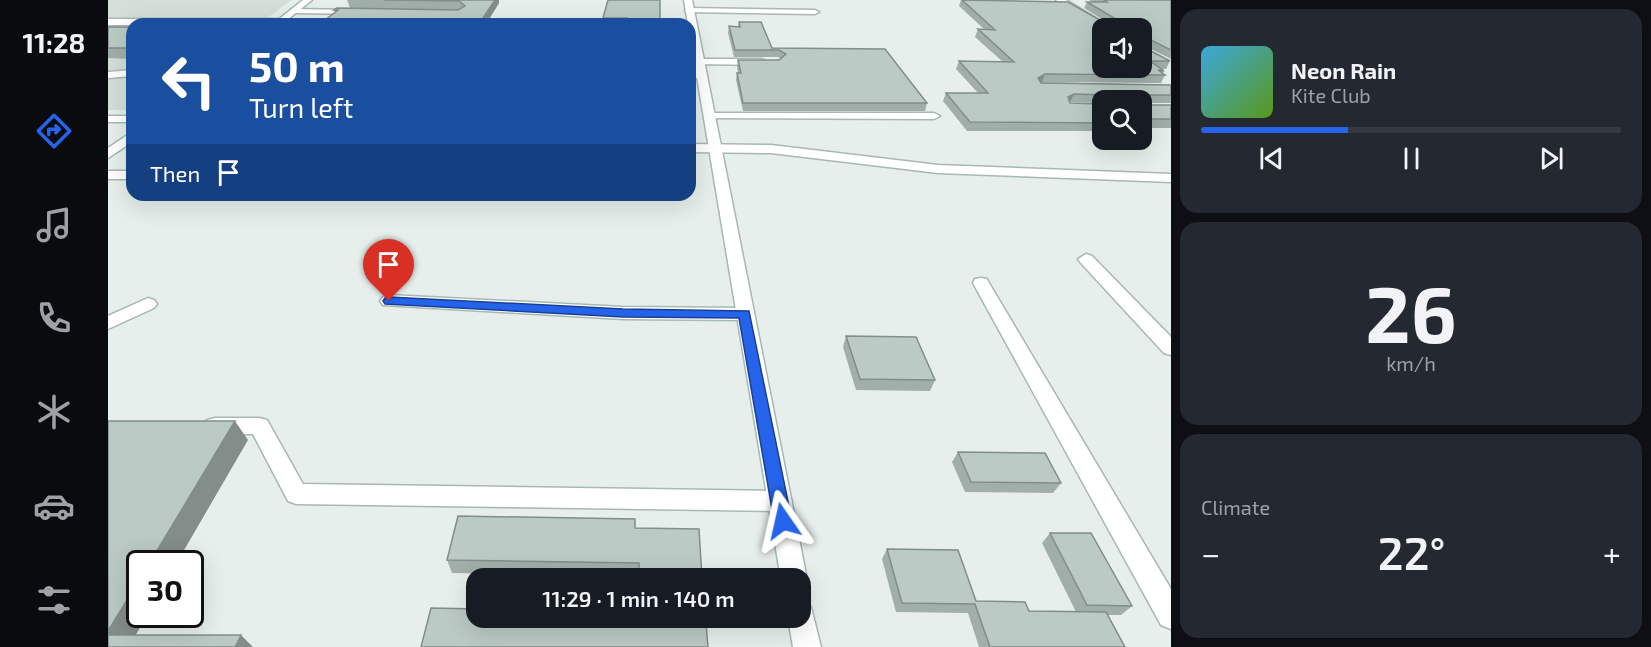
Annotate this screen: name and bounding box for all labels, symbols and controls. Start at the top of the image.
map controls [1092,18,1152,150]
button: sound [1092,18,1152,78]
text: 11:28 [23,26,85,58]
text: 50 m [249,40,345,90]
icon: left [150,42,228,120]
text: Neon Rain [1291,57,1396,83]
text: Kite Club [1291,83,1371,107]
button: search [1092,90,1152,150]
text: Turn left [249,91,353,123]
icon: directions [33,110,75,152]
icon: previous [1255,142,1288,175]
icon: pause [1395,142,1428,175]
icon: next [1535,142,1568,175]
icon: arrive [212,156,245,189]
text: Then [150,160,200,186]
icon: music [33,204,75,246]
pin [363,239,414,301]
icon: arrive [372,248,405,281]
text: 26 [1365,265,1457,359]
icon: phone [33,297,75,339]
text: km/h [1386,351,1436,375]
icon: climate [33,391,75,433]
icon: car [33,485,75,527]
position arrow [751,489,815,553]
text: Climate [1201,495,1270,519]
text: 22° [1378,525,1445,579]
text: − [1201,533,1220,573]
text: + [1603,533,1621,573]
speed limit sign: 30 [126,550,204,628]
icon: filters [33,579,75,621]
text: 11:29 · 1 min · 140 m [542,585,735,611]

